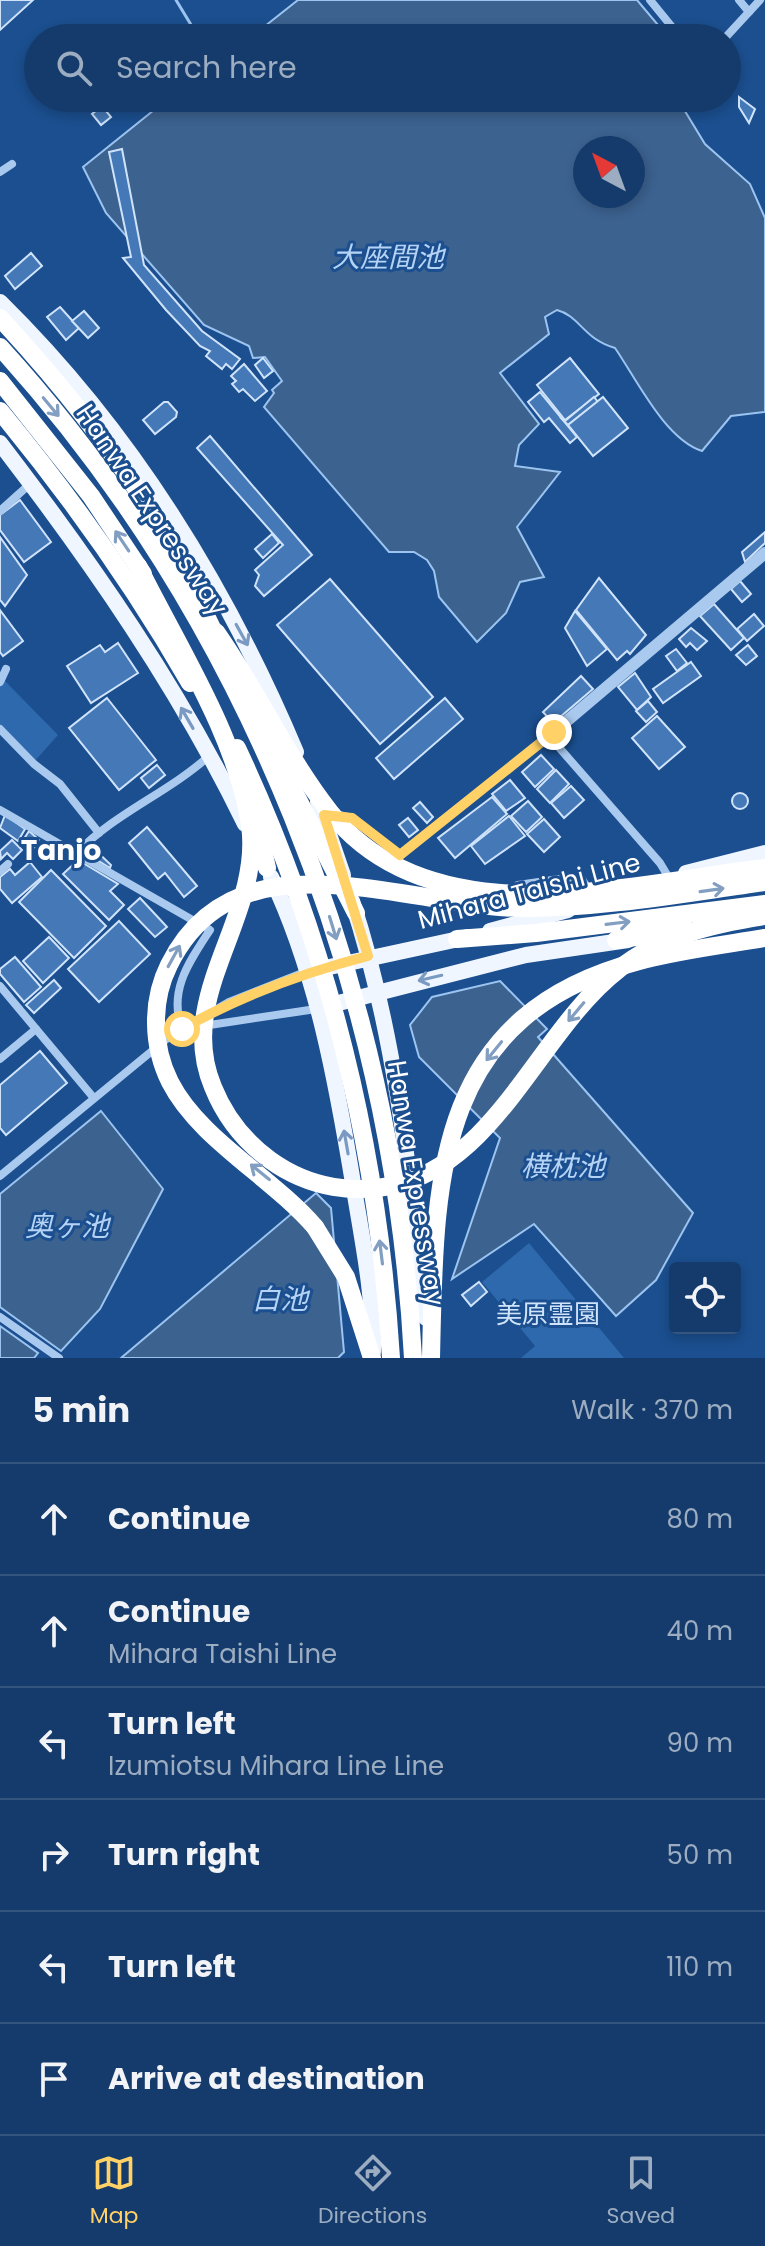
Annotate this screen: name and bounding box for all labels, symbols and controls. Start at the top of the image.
search box [24,24,741,112]
icon: search [52,46,96,90]
text: Search here [116,46,297,89]
north arrow [573,136,645,208]
water label: 大座間池 [332,238,447,277]
one-way arrow [42,396,60,416]
street label: Hanwa Expressway [68,397,236,623]
one-way arrow [114,531,130,553]
one-way arrow [235,623,251,647]
one-way arrow [179,707,195,730]
route end [536,714,572,750]
district label: Tanjo [21,831,101,870]
street label: Mihara Taishi Line [414,844,644,938]
one-way arrow [698,882,725,897]
one-way arrow [326,914,341,940]
one-way arrow [605,915,630,930]
one-way arrow [166,945,182,968]
one-way arrow [418,971,444,986]
one-way arrow [567,1001,585,1021]
route start [164,1011,200,1047]
one-way arrow [485,1040,502,1061]
street label: Hanwa Expressway [379,1058,453,1309]
one-way arrow [338,1130,353,1156]
water label: 横枕池 [521,1147,608,1186]
one-way arrow [250,1163,271,1181]
water label: 奥ヶ池 [25,1207,112,1246]
one-way arrow [374,1240,389,1266]
map controls [669,1262,741,1334]
button: locate [669,1262,741,1334]
water label: 白池 [252,1280,311,1319]
park label: 美原霊園 [496,1296,600,1332]
text: 5 min [32,1386,130,1434]
text: Walk · 370 m [571,1392,733,1428]
icon: ahead [32,1497,76,1541]
text: Continue [108,1497,250,1540]
text: 80 m [667,1501,733,1537]
text: Continue [108,1590,250,1633]
icon: ahead [32,1609,76,1653]
text: 40 m [667,1613,733,1649]
text: Mihara Taishi Line [108,1636,337,1672]
text: Turn left [108,1702,236,1745]
icon: left [32,1721,76,1765]
text: 90 m [667,1725,733,1761]
text: Izumiotsu Mihara Line Line [108,1748,444,1784]
icon: right [32,1833,76,1877]
text: Turn right [108,1833,260,1876]
text: 50 m [667,1837,733,1873]
icon: left [32,1945,76,1989]
text: Turn left [108,1945,236,1988]
text: 110 m [666,1949,733,1985]
icon: arrive [32,2057,76,2101]
text: Arrive at destination [108,2057,425,2100]
tab: Map [90,2151,138,2232]
tab: Directions [318,2151,427,2232]
tab: Saved [607,2151,675,2232]

